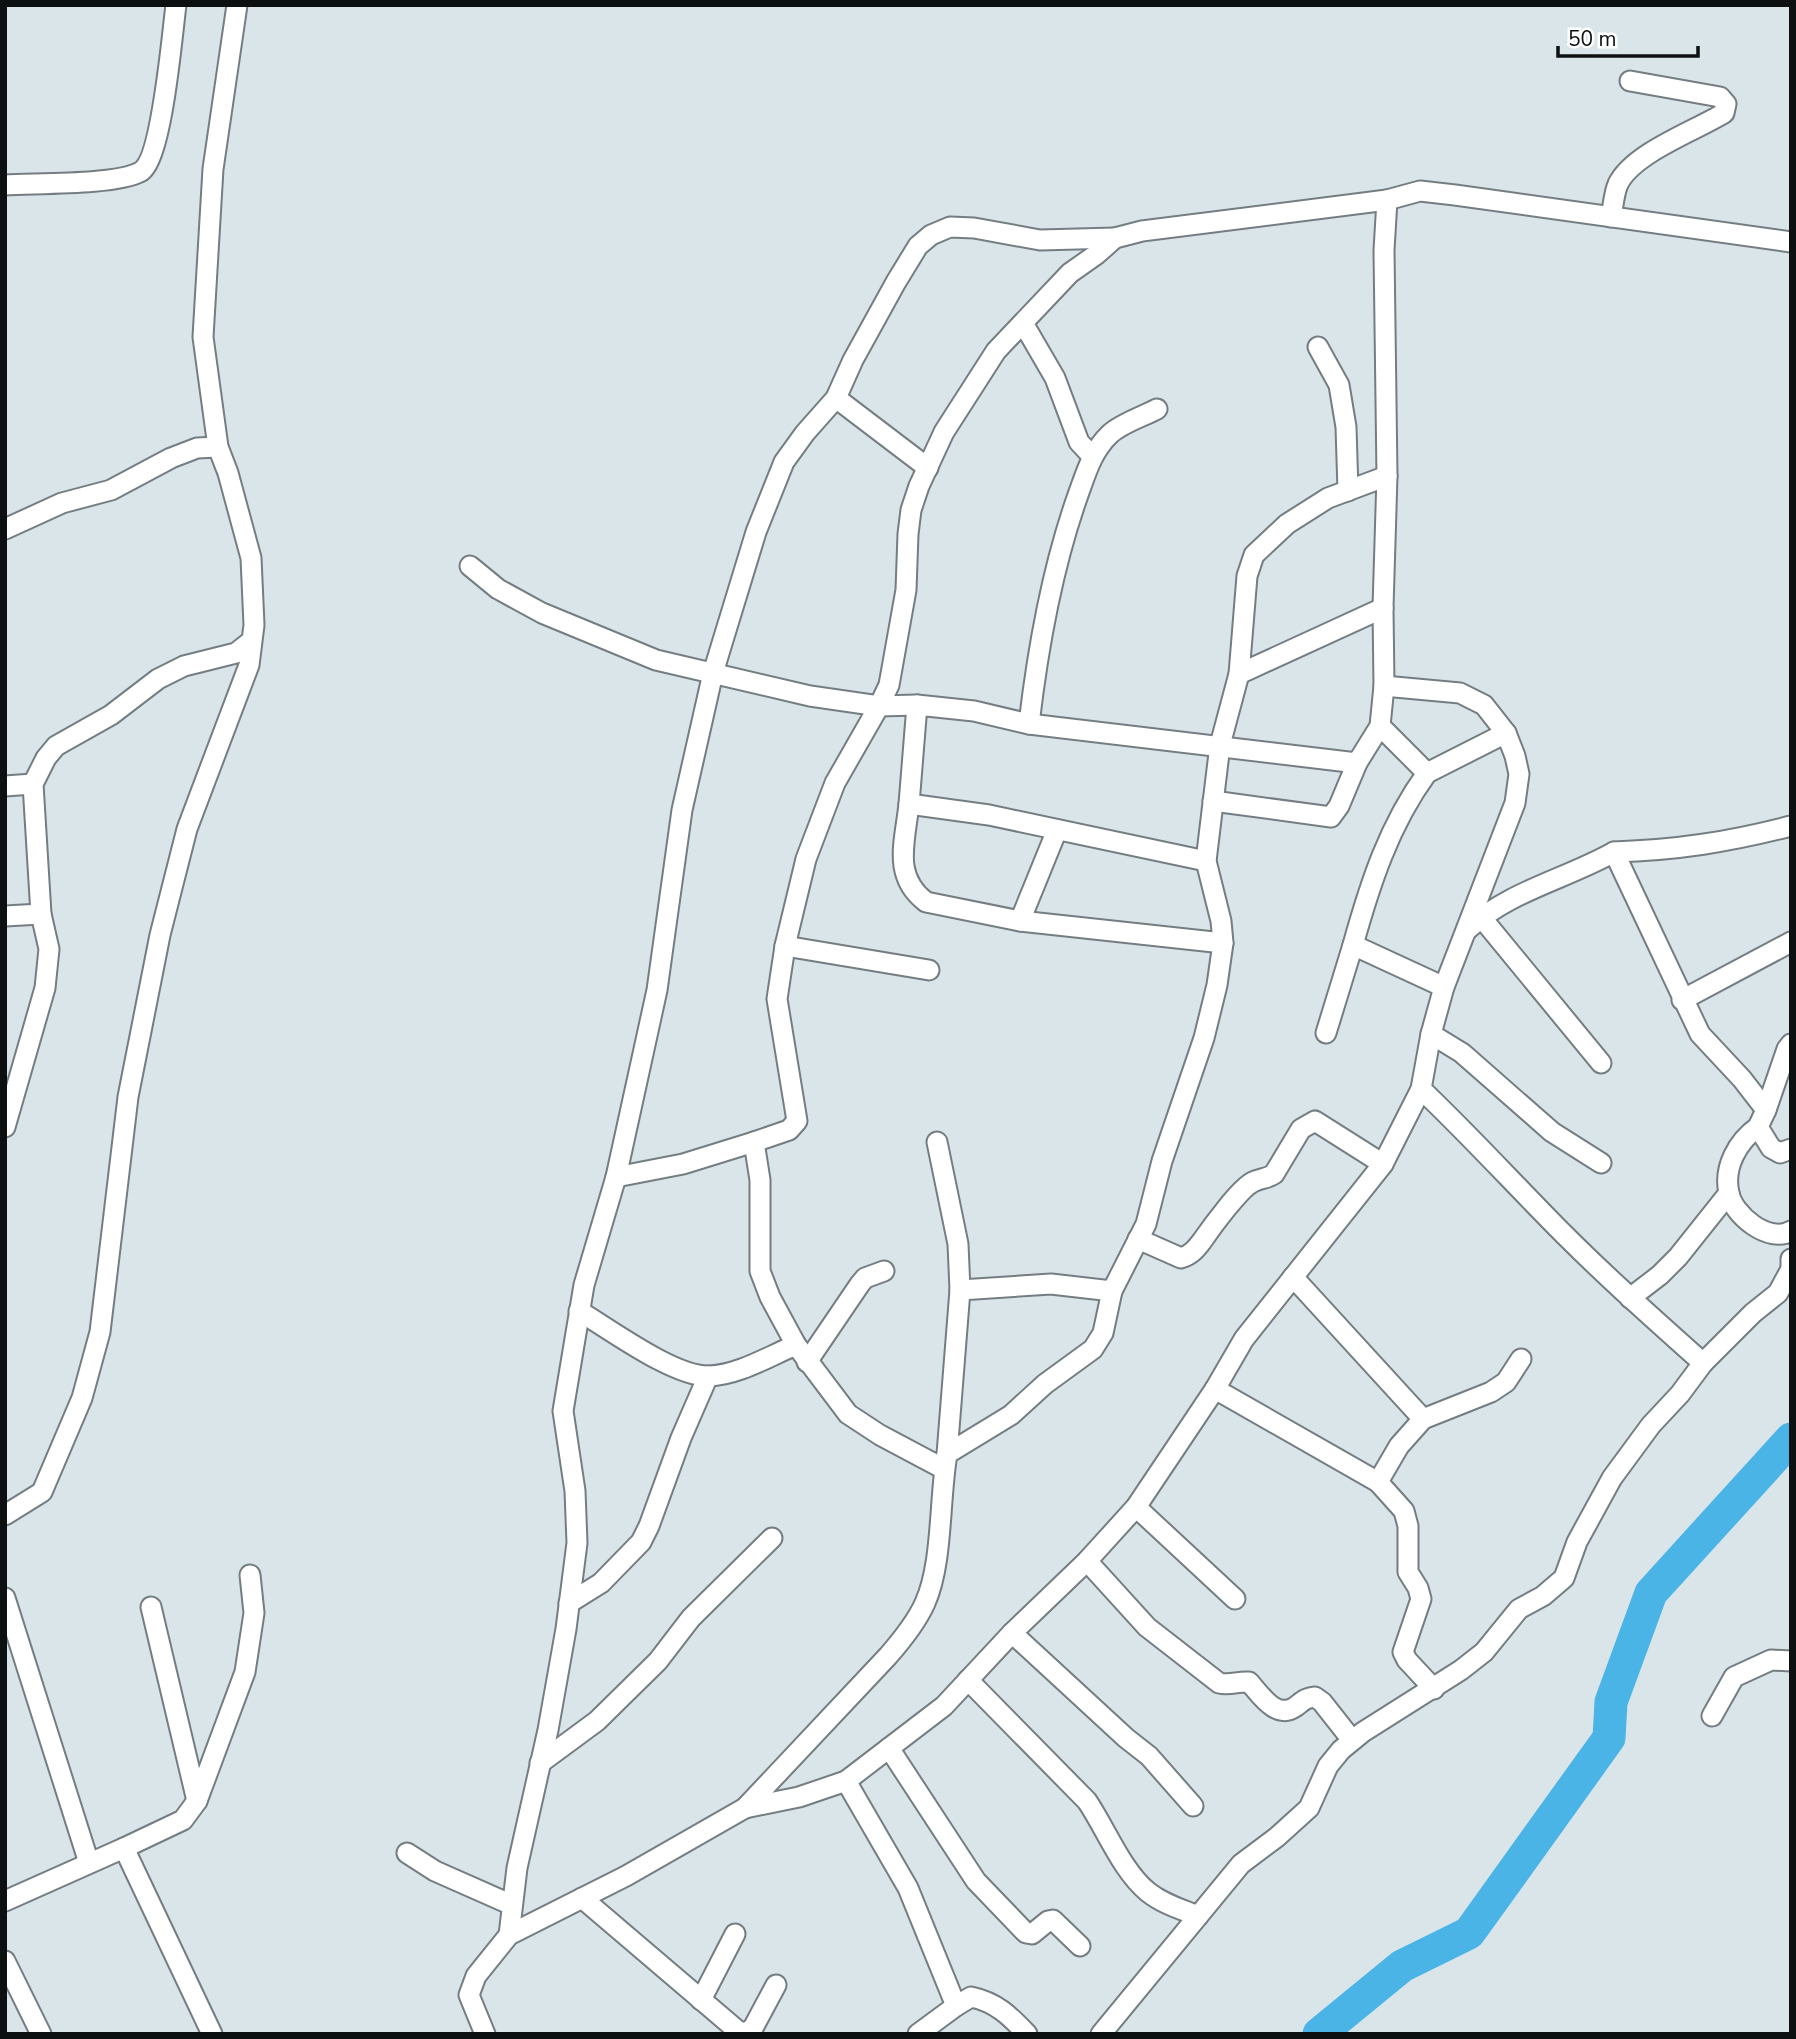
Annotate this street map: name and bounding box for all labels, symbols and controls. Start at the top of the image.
scale bar [1558,14,1698,58]
text: 50 m [1568,25,1617,53]

